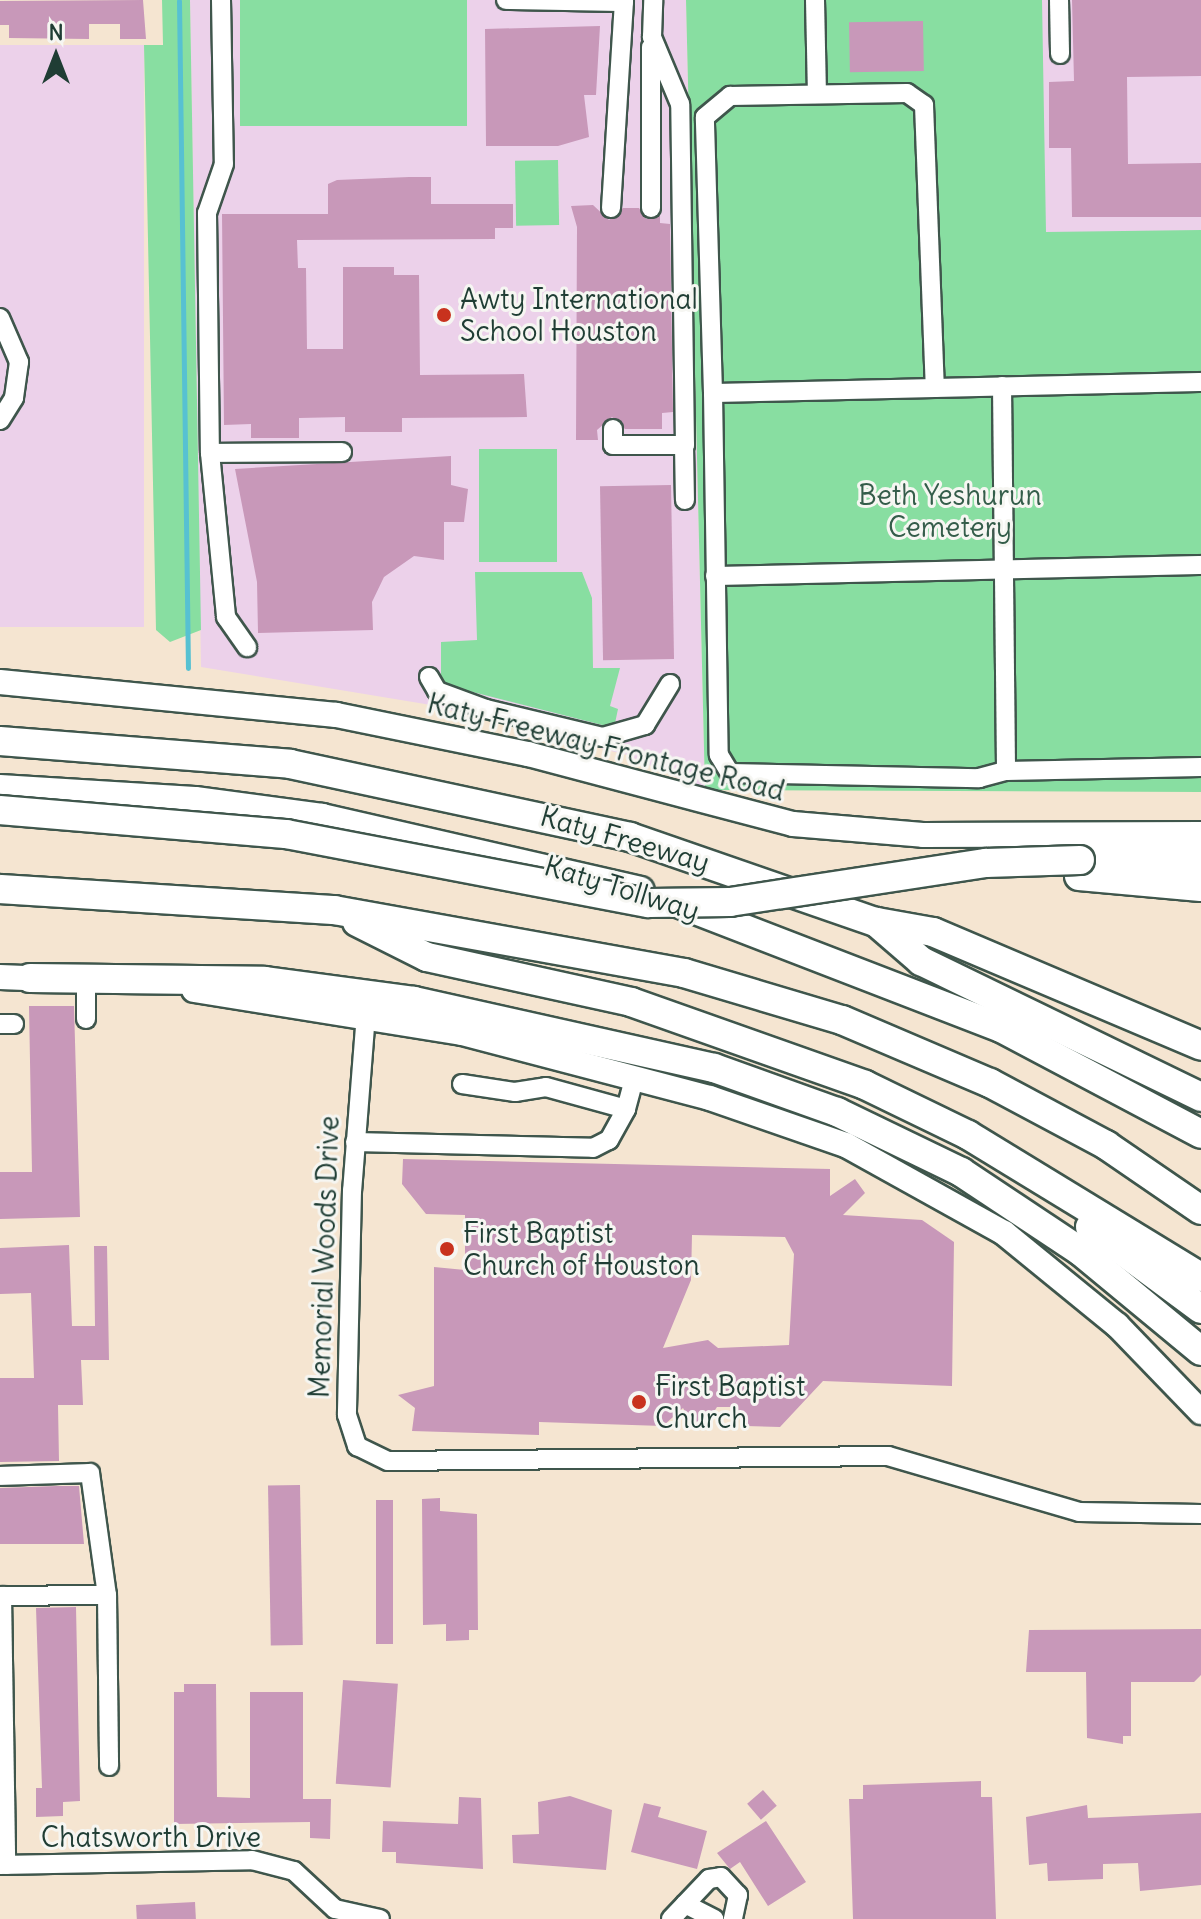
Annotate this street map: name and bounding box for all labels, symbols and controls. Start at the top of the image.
north arrow [16,16,96,96]
text: N [48,18,64,46]
place label: Awty International School Houston [460,282,698,348]
marker: Awty International School Houston [435,306,453,324]
park label: Beth Yeshurun Cemetery [858,478,1042,544]
street label: Katy Freeway Frontage Road [424,686,788,808]
street label: Katy Freeway [537,799,713,879]
street label: Katy Tollway [541,849,703,927]
street label: Memorial Woods Drive [302,1115,346,1399]
place label: First Baptist Church of Houston [463,1216,700,1282]
marker: First Baptist Church of Houston [438,1240,456,1258]
place label: First Baptist Church [655,1369,805,1435]
marker: First Baptist Church [630,1393,648,1411]
street label: Chatsworth Drive [41,1820,261,1854]

